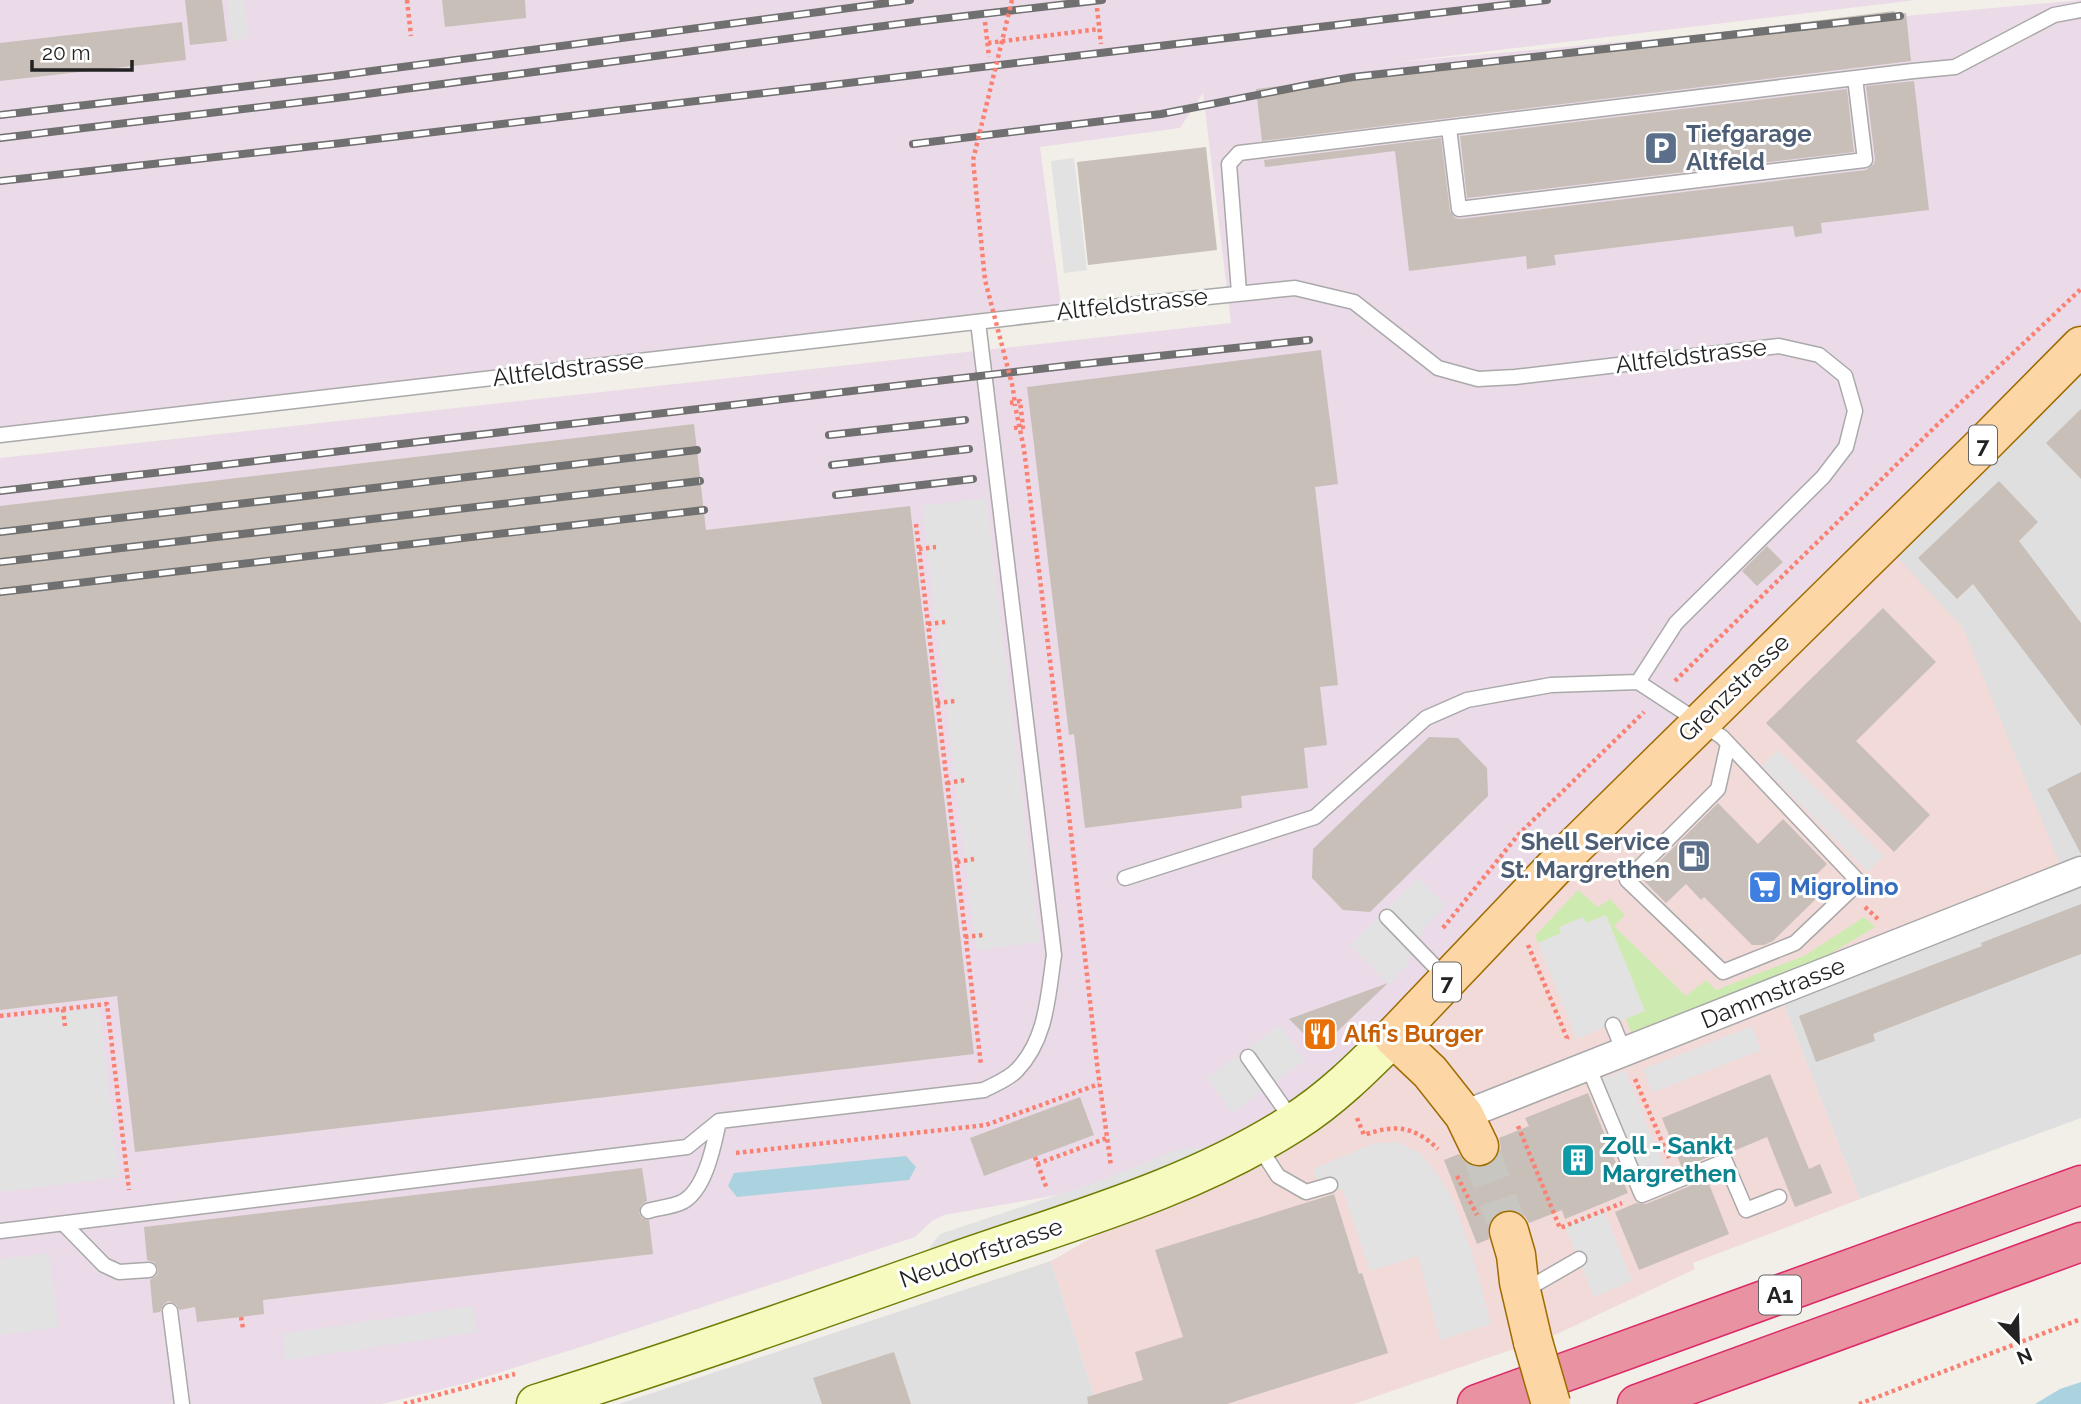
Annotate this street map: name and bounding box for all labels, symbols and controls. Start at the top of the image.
scale bar [32,28,131,72]
text: 20 m [42,40,90,65]
place label: Tiefgarage Altfeld [1686,119,1812,176]
parking icon: Tiefgarage Altfeld [1642,129,1680,167]
street label: Altfeldstrasse [1055,281,1209,326]
street label: Altfeldstrasse [1614,332,1768,379]
street label: Altfeldstrasse [491,345,645,392]
road number: 7 [1969,426,1997,464]
street label: Grenzstrasse [1672,627,1795,748]
place label: Shell Service St. Margrethen [1500,827,1670,884]
fuel station icon: Shell Service St. Margrethen [1675,837,1713,875]
supermarket icon: Migrolino [1746,868,1784,906]
place label: Migrolino [1790,872,1899,901]
street label: Dammstrasse [1697,951,1849,1035]
road number: 7 [1433,962,1461,1001]
restaurant icon: Alfi's Burger [1301,1015,1339,1053]
place label: Alfi's Burger [1344,1019,1483,1048]
place label: Zoll - Sankt Margrethen [1602,1131,1737,1188]
building icon: Zoll - Sankt Margrethen [1559,1141,1597,1179]
street label: Neudorfstrasse [895,1211,1066,1294]
road number: A1 [1759,1276,1801,1314]
north arrow [1983,1306,2053,1376]
text: N [2014,1344,2036,1370]

